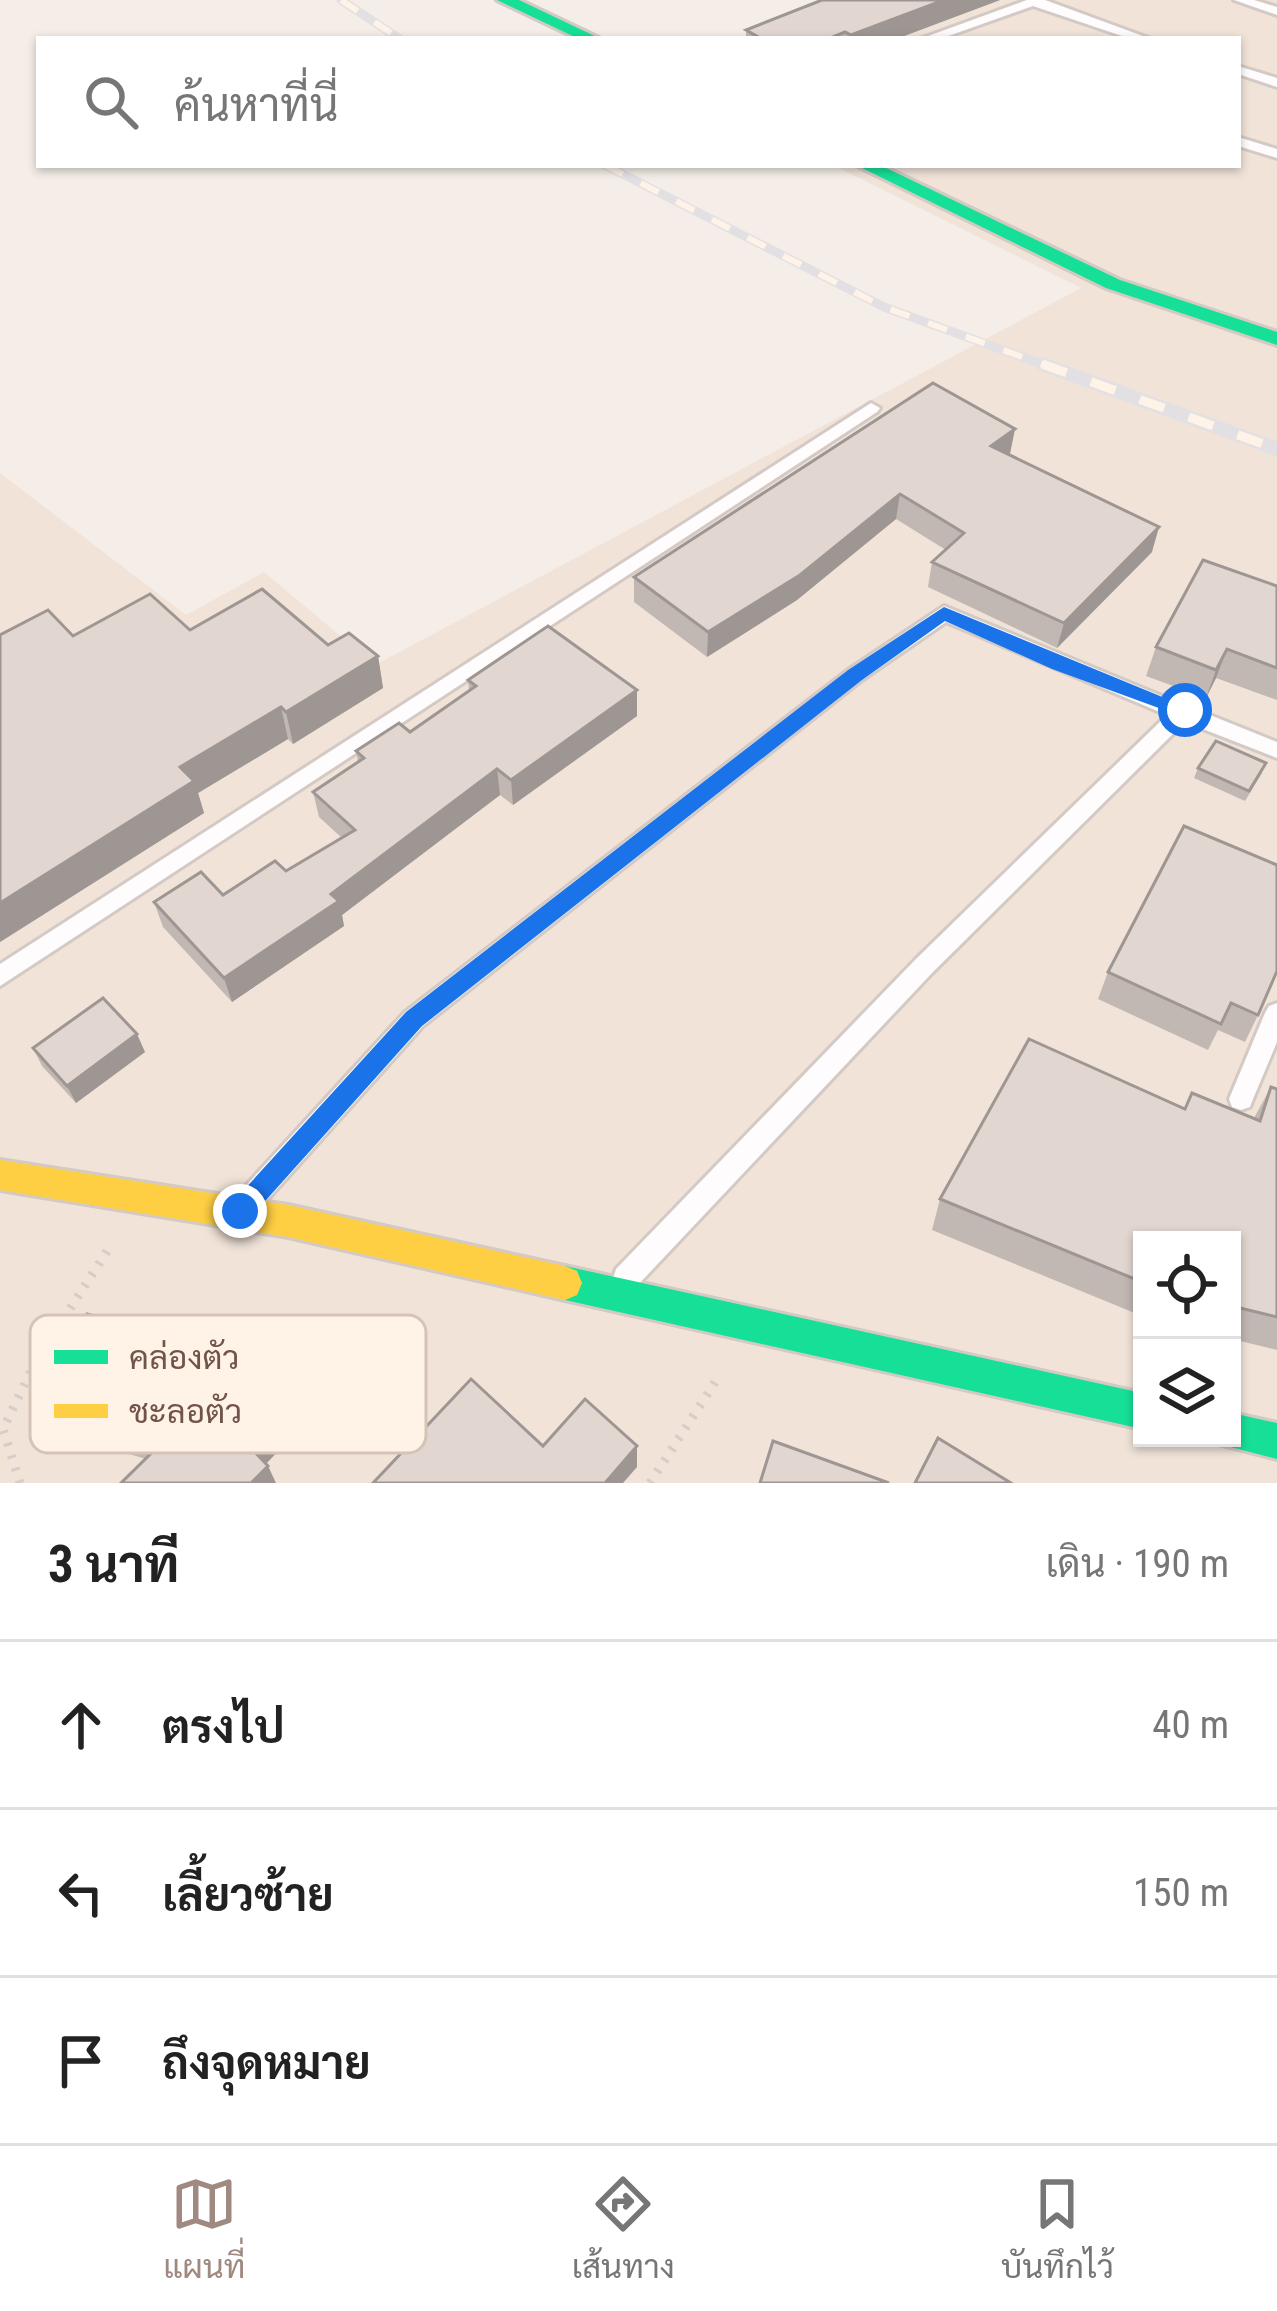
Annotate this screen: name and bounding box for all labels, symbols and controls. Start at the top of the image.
search box [36,36,1241,168]
icon: search [78,69,144,135]
text: ค้นหาที่นี่ [174,79,338,132]
route start [1158,683,1212,737]
route end [213,1184,267,1238]
map controls [1133,1231,1241,1447]
button: locate [1133,1231,1241,1339]
legend [30,1315,426,1453]
text: คล่องตัว [129,1338,239,1377]
button: layers [1133,1339,1241,1447]
text: ชะลอตัว [129,1392,242,1431]
text: 3 นาที [48,1535,179,1594]
text: เดิน · 190 m [1046,1541,1229,1587]
icon: ahead [48,1692,114,1758]
text: ตรงไป [162,1701,285,1754]
text: 40 m [1152,1702,1229,1748]
icon: left [48,1860,114,1926]
text: เลี้ยวซ้าย [162,1869,334,1922]
text: 150 m [1133,1870,1229,1916]
icon: arrive [48,2028,114,2094]
text: ถึงจุดหมาย [162,2037,371,2090]
tab: แผนที่ [163,2171,245,2286]
tab: เส้นทาง [572,2171,675,2286]
tab: บันทึกไว้ [1001,2171,1114,2286]

